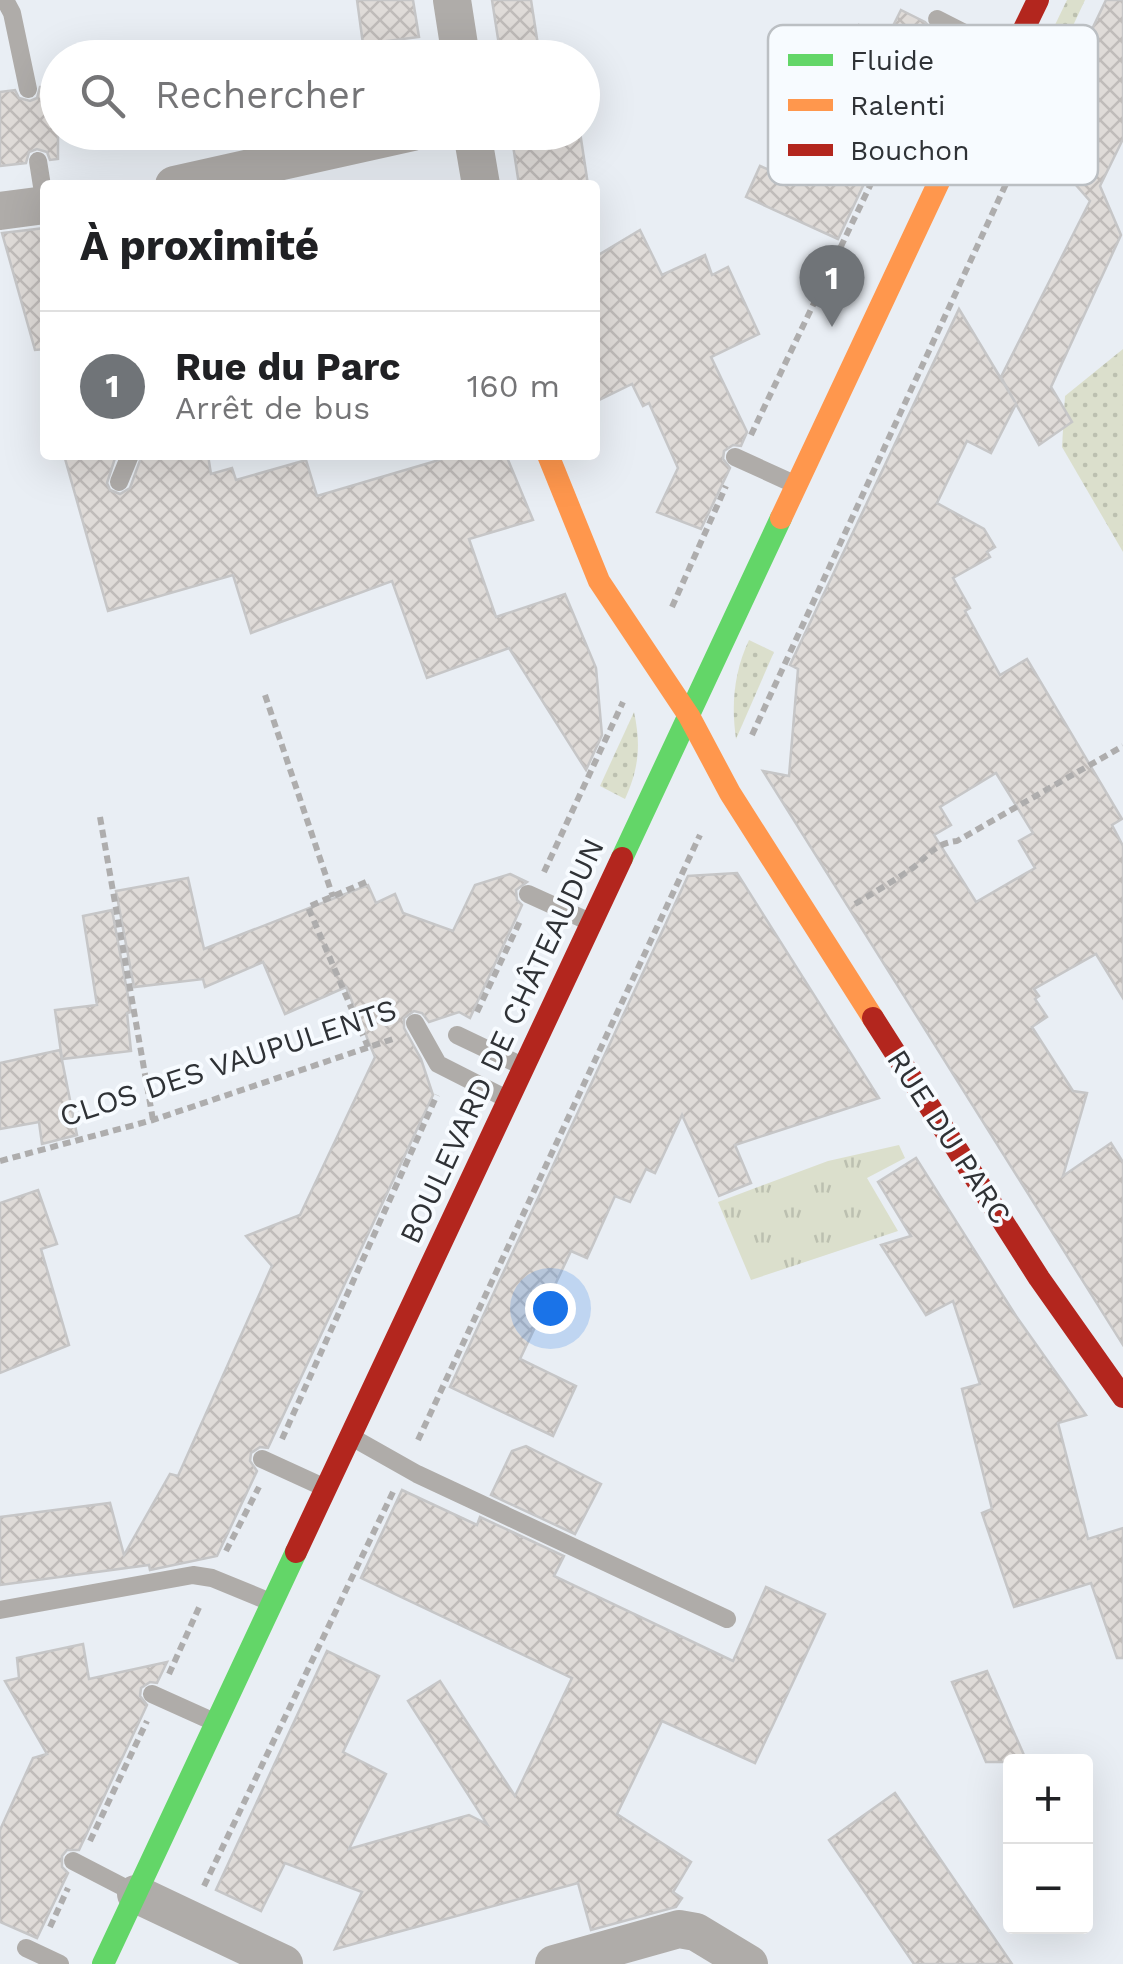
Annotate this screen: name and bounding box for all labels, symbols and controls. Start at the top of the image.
legend [768,25,1098,185]
search box [40,40,600,150]
text: Fluide [850,44,934,77]
icon: search [75,68,130,123]
text: Rechercher [155,73,365,117]
text: Ralenti [850,89,946,122]
text: Bouchon [850,134,970,167]
text: À proximité [80,221,319,270]
pin: 1 [800,245,864,327]
text: Rue du Parc [175,345,401,389]
text: 1 [106,367,119,405]
text: 160 m [467,367,560,405]
text: Arrêt de bus [175,389,370,427]
street label: BOULEVARD DE CHÂTEAUDUN [392,833,611,1249]
street label: CLOS DES VAUPULENTS [55,991,401,1134]
street label: RUE DU PARC [880,1043,1019,1230]
your location [525,1283,576,1334]
map controls [1003,1754,1093,1934]
button: + [1003,1754,1093,1844]
button: − [1003,1844,1093,1934]

